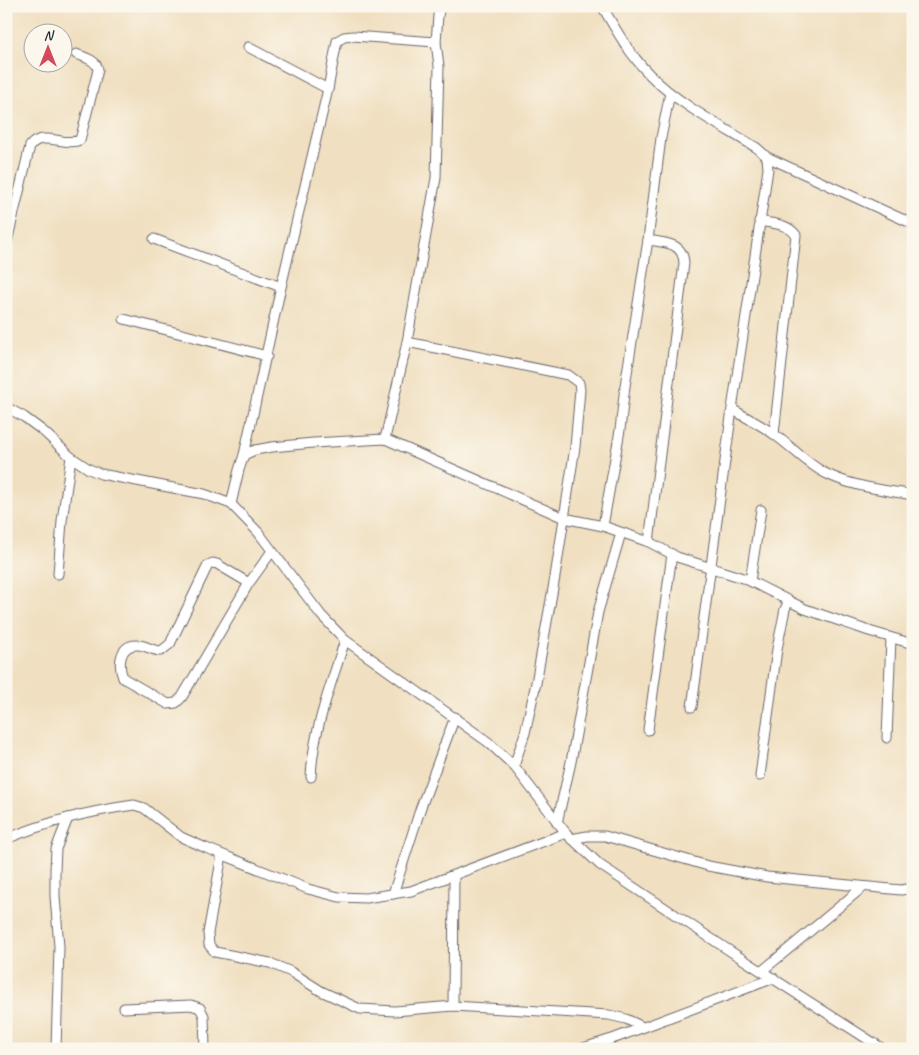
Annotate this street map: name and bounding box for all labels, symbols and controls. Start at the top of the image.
north arrow [22,22,72,72]
text: N [44,27,55,44]

